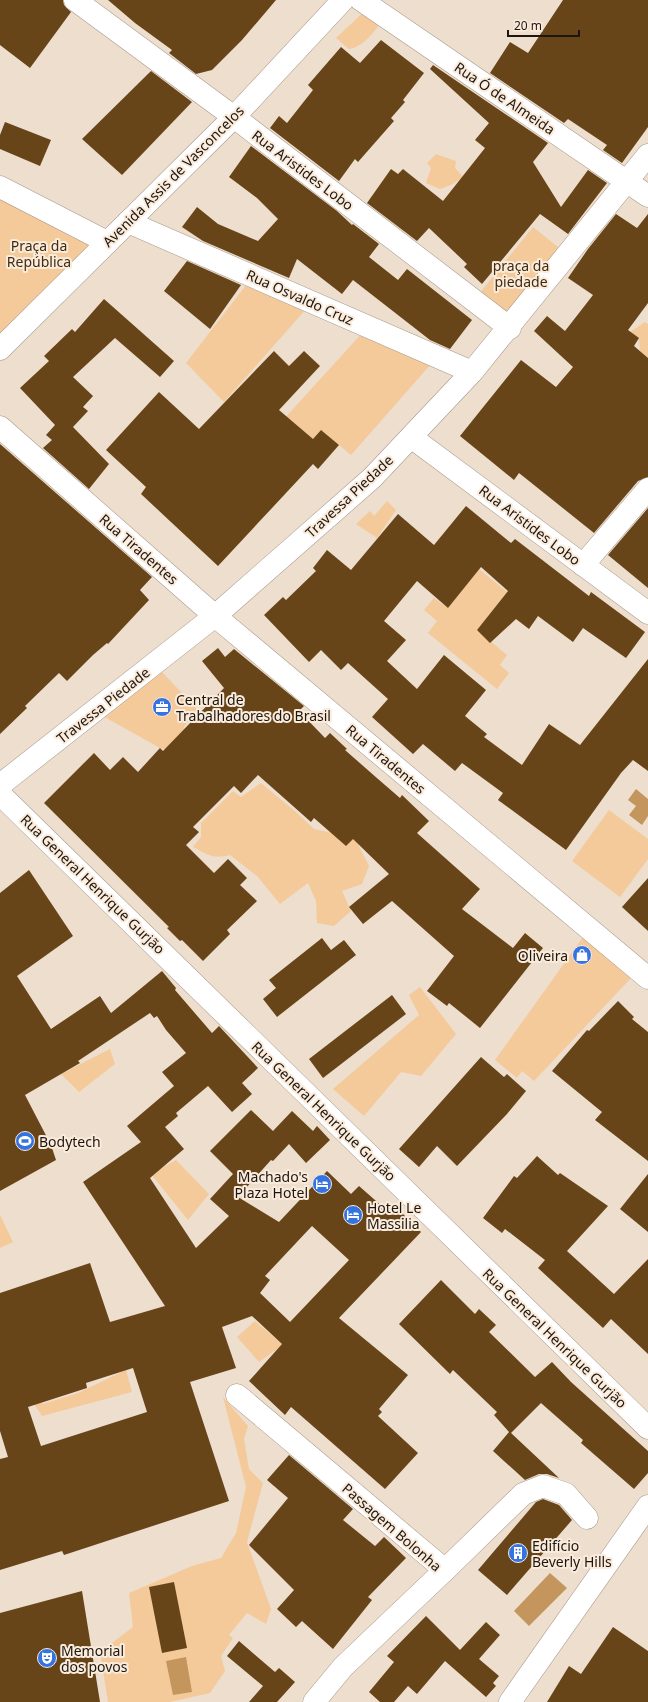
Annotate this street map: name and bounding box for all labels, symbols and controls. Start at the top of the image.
scale bar [508,12,579,38]
text: 20 m [514,17,542,34]
street label: Rua Ó de Almeida [451,57,559,139]
street label: Avenida Assis de Vasconcelos [98,101,248,251]
street label: Rua Aristides Lobo [248,126,358,214]
park label: Praça da República [7,236,71,271]
park label: praça da piedade [493,256,549,291]
street label: Rua Osvaldo Cruz [243,265,357,329]
street label: Travessa Piedade [301,450,397,542]
street label: Rua Aristides Lobo [475,481,585,569]
street label: Rua Tiradentes [96,510,183,589]
street label: Travessa Piedade [53,663,154,747]
place label: Central de Trabalhadores do Brasil [176,690,331,725]
office icon: Central de Trabalhadores do Brasil [151,696,173,718]
street label: Rua Tiradentes [342,720,430,798]
street label: Rua General Henrique Gurjão [17,810,169,958]
shop icon: Oliveira [571,944,593,966]
place label: Oliveira [518,946,568,965]
street label: Rua General Henrique Gurjão [248,1037,400,1185]
sports icon: Bodytech [14,1130,36,1152]
place label: Bodytech [39,1132,101,1151]
place label: Machado's Plaza Hotel [235,1167,308,1202]
hotel icon: Machado's Plaza Hotel [311,1173,333,1195]
place label: Hotel Le Massilia [367,1198,421,1233]
hotel icon: Hotel Le Massilia [342,1204,364,1226]
street label: Rua General Henrique Gurjão [479,1264,631,1412]
street label: Passagem Bolonha [338,1479,446,1575]
place label: Edifício Beverly Hills [532,1536,612,1571]
building icon: Edifício Beverly Hills [507,1542,529,1564]
place label: Memorial dos povos [61,1641,128,1676]
theatre icon: Memorial dos povos [36,1647,58,1669]

